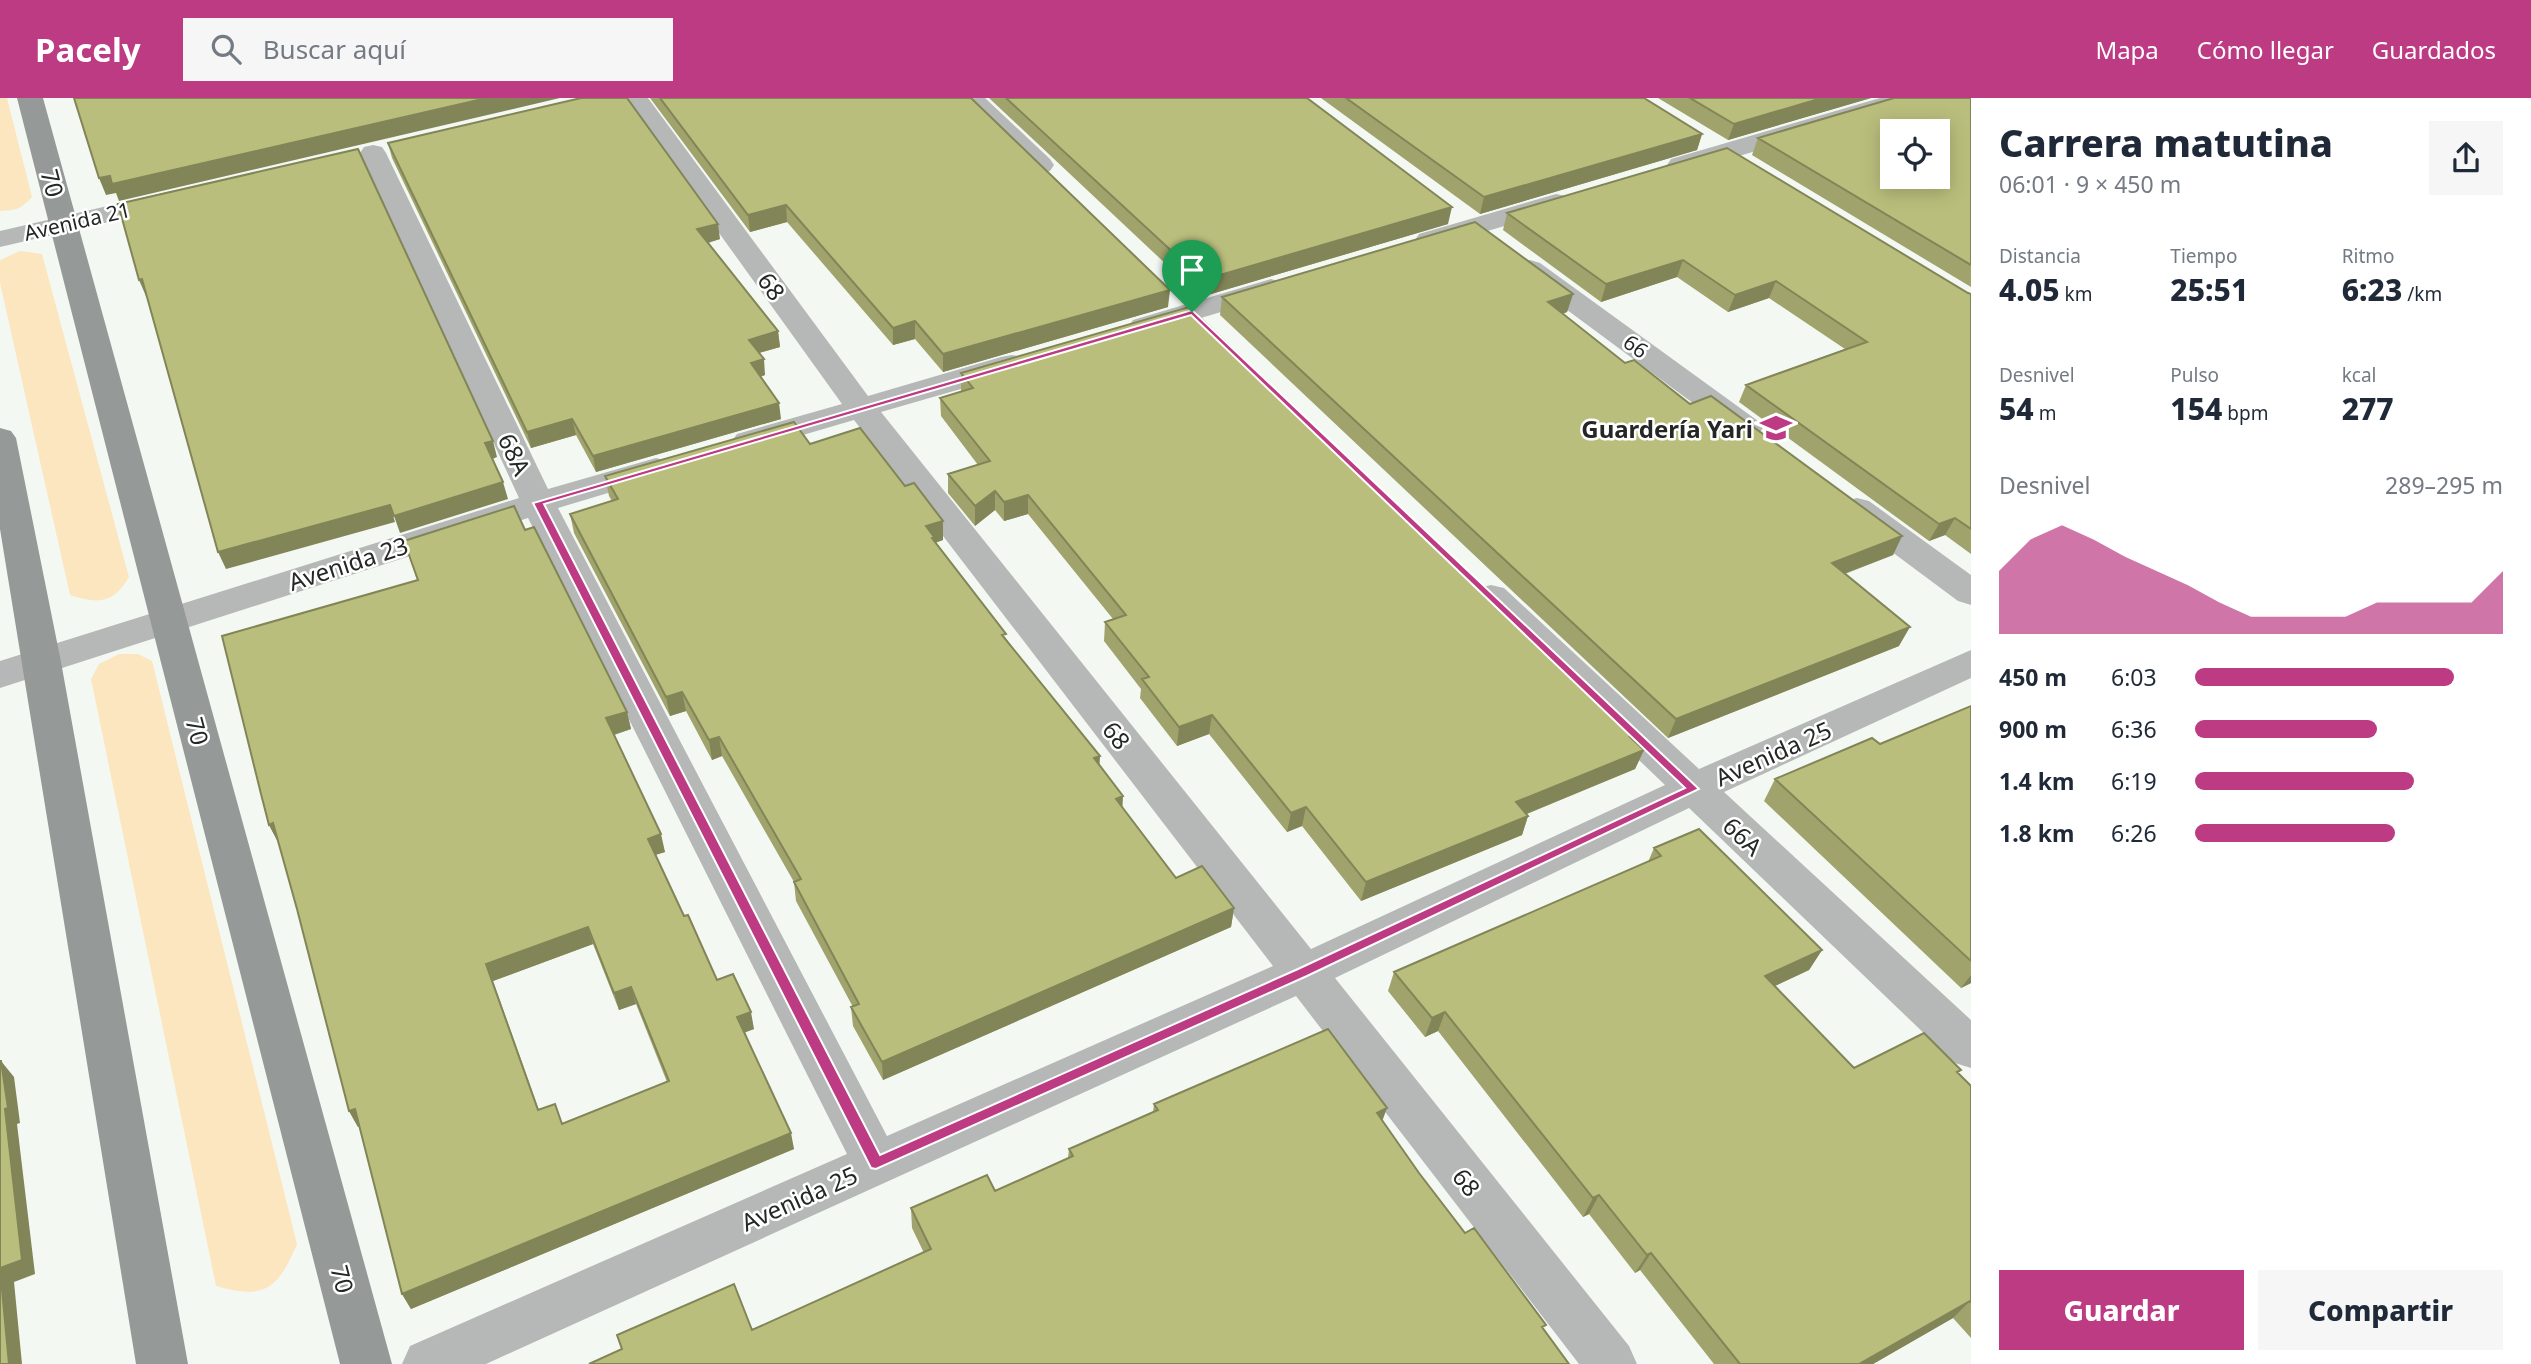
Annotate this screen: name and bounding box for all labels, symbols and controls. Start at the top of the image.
search box [183,18,673,81]
text: Pacely [35,27,141,72]
icon: search [207,30,245,68]
text: Buscar aquí [263,31,406,67]
text: Mapa [2095,33,2159,66]
text: Cómo llegar [2197,33,2334,66]
text: Guardados [2372,33,2496,66]
text: Carrera matutina [1999,116,2333,168]
map controls [1880,119,1950,189]
button: locate [1880,119,1950,189]
button: share [2429,121,2503,195]
street label: 70 [34,165,72,201]
text: 06:01 · 9 × 450 m [1999,168,2181,200]
street label: Avenida 21 [21,195,133,247]
pin [1162,240,1222,312]
text: Distancia [1999,243,2081,269]
text: Tiempo [2170,243,2237,269]
text: Ritmo [2342,243,2395,269]
icon: arrive [1173,251,1211,289]
street label: 68 [751,265,793,307]
text: 4.05 [1999,269,2060,310]
text: 25:51 [2170,269,2248,310]
text: 6:23 [2342,269,2402,310]
text: km [2060,281,2092,307]
text: /km [2402,281,2442,307]
street label: 66 [1618,328,1654,364]
text: Desnivel [1999,362,2075,388]
text: Pulso [2170,362,2219,388]
text: kcal [2342,362,2376,388]
text: 54 [1999,388,2034,429]
text: 154 [2170,388,2222,429]
text: 277 [2342,388,2394,429]
text: m [2034,400,2056,426]
text: bpm [2222,400,2268,426]
school or university icon: Guardería Yari [1759,411,1793,445]
place label: Guardería Yari [1581,412,1753,445]
street label: 68A [491,428,539,481]
text: Desnivel [1999,469,2091,501]
text: 289–295 m [2385,469,2503,501]
street label: Avenida 23 [284,528,412,598]
text: 450 m [1999,661,2067,693]
text: 6:03 [2111,661,2157,693]
street label: 70 [179,713,217,749]
street label: Avenida 25 [1710,713,1836,793]
text: 900 m [1999,713,2067,745]
text: 6:36 [2111,713,2157,745]
street label: 68 [1096,714,1138,756]
text: 1.4 km [1999,765,2074,797]
text: 6:19 [2111,765,2157,797]
street label: 66A [1716,809,1770,863]
text: 1.8 km [1999,817,2074,849]
text: 6:26 [2111,817,2157,849]
street label: Avenida 25 [736,1158,862,1238]
street label: 68 [1446,1161,1488,1203]
street label: 70 [324,1261,362,1297]
button: Guardar [1999,1270,2244,1350]
button: Compartir [2258,1270,2503,1350]

